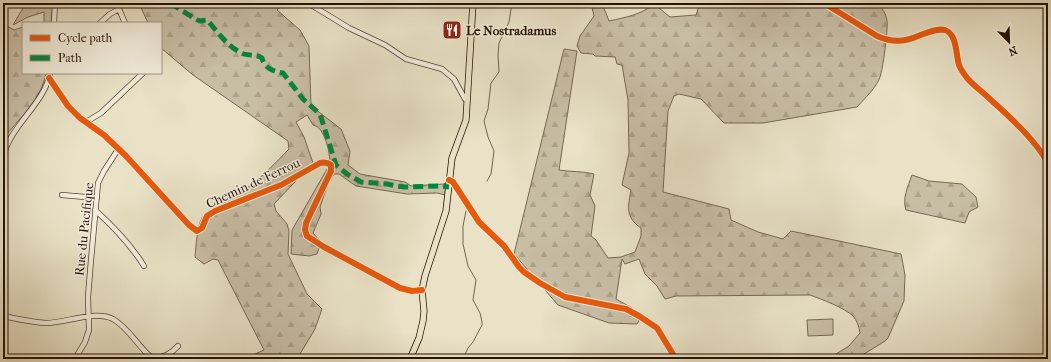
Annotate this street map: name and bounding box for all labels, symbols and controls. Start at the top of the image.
restaurant icon: Le Nostradamus [441,19,463,41]
legend [22,22,162,74]
north arrow [989,22,1029,62]
place label: Le Nostradamus [466,23,556,38]
text: Cycle path [58,31,113,45]
text: N [1006,43,1019,59]
text: Path [58,51,82,65]
street label: Chemin de Ferrou [204,154,303,211]
street label: Rue du Pacifique [72,181,96,277]

